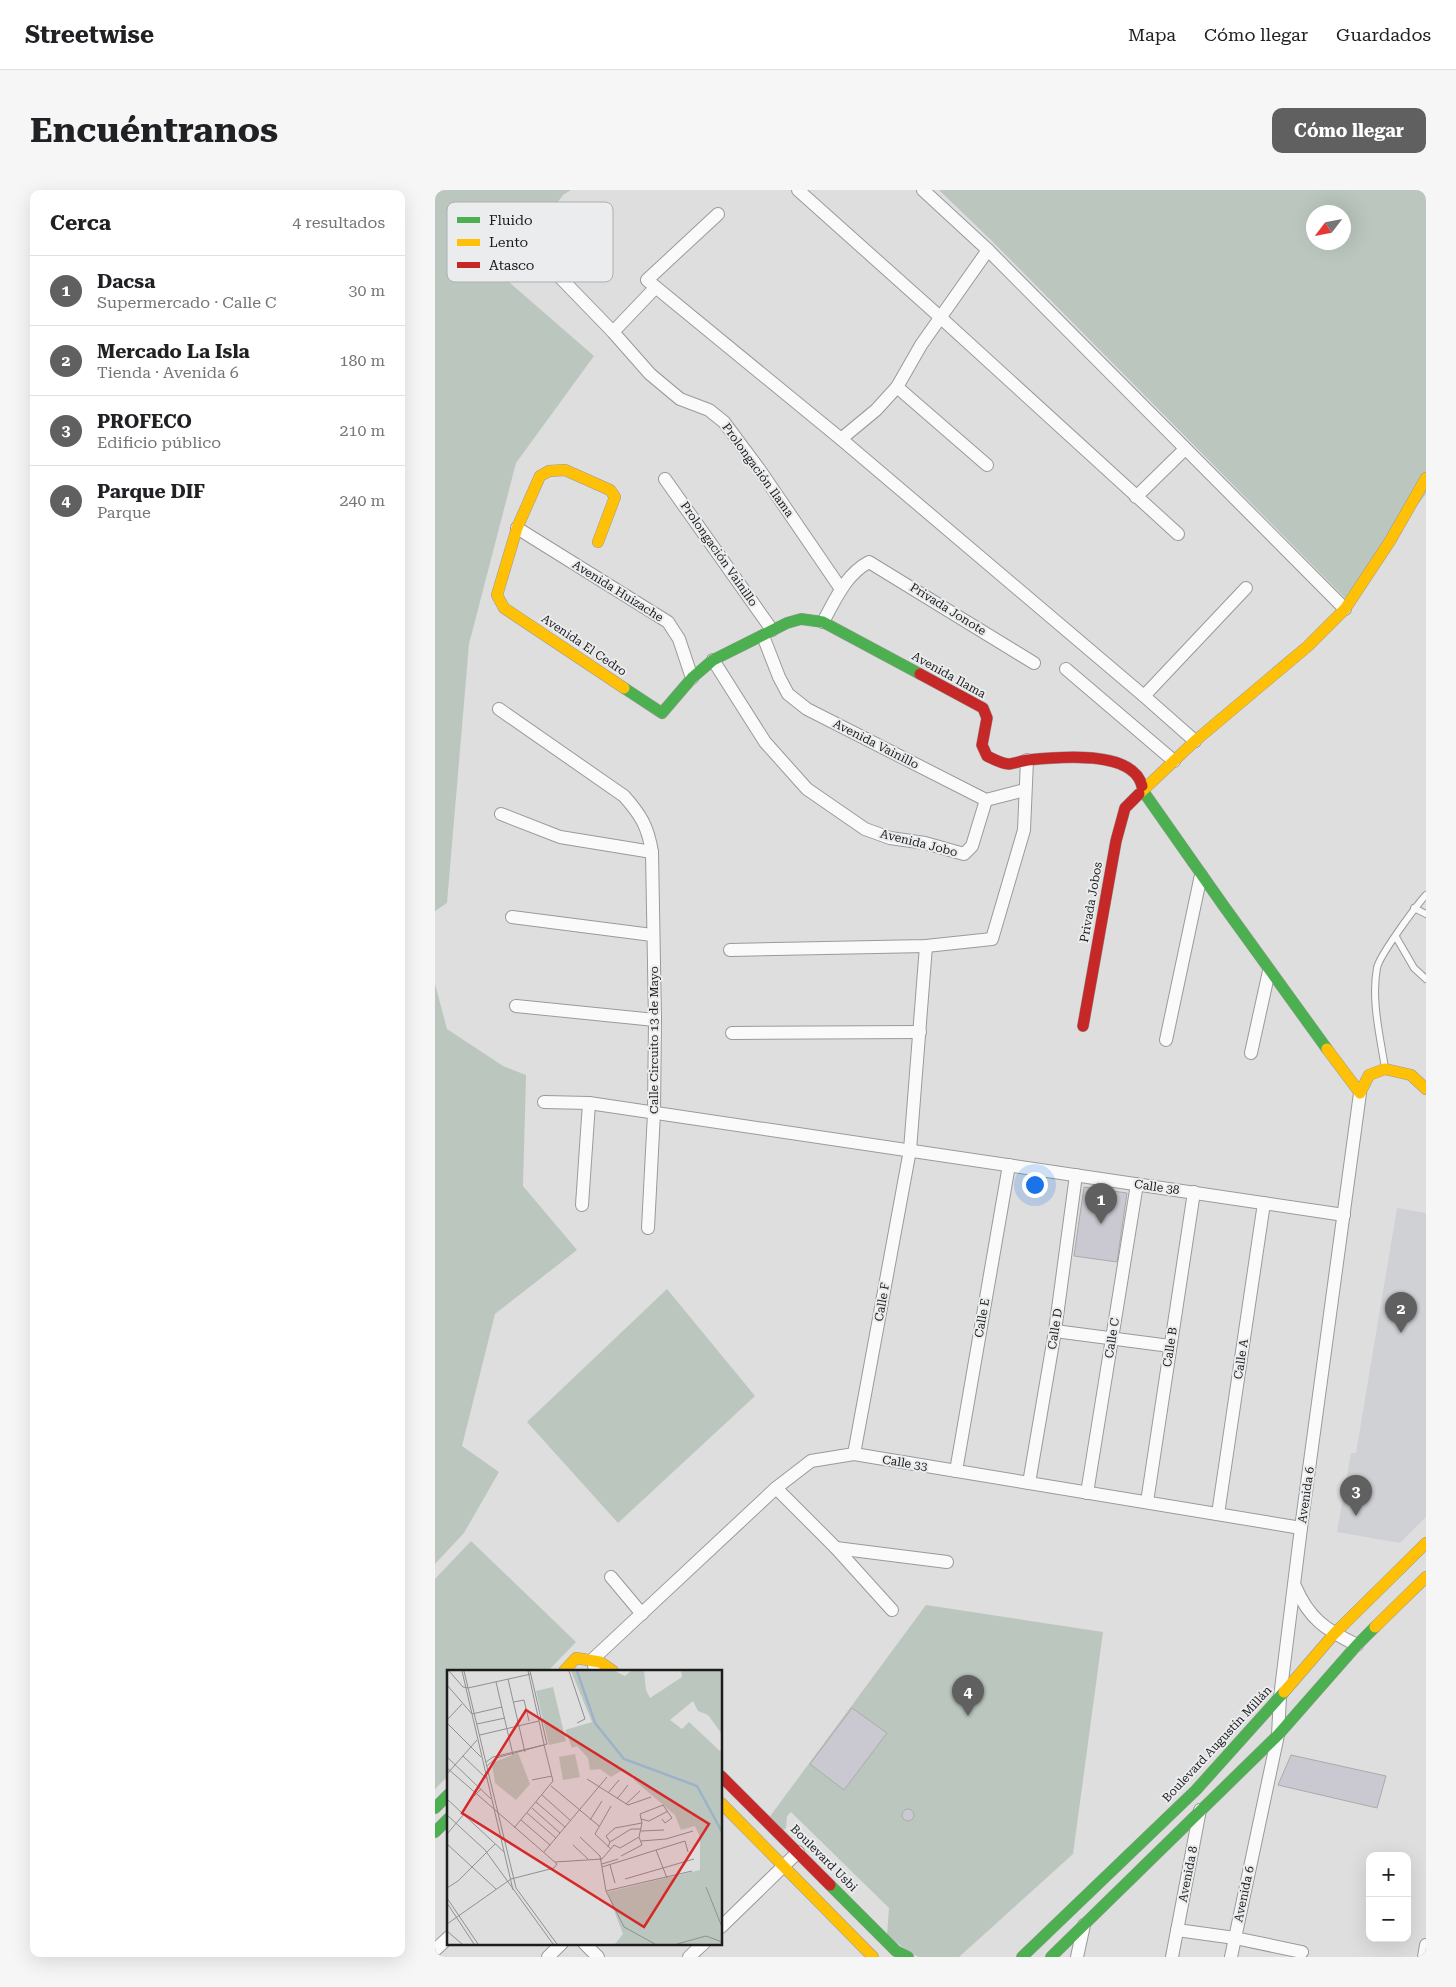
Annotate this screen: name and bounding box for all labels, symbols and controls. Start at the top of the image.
text: Streetwise [25,21,154,49]
text: Mapa [1128,24,1176,45]
text: Cómo llegar [1204,24,1308,45]
text: Guardados [1336,24,1431,45]
button: Cómo llegar [1272,108,1426,153]
text: Encuéntranos [30,110,278,151]
legend [447,202,613,282]
north arrow [1306,205,1351,250]
text: Cerca [50,211,111,235]
text: Fluido [489,212,533,228]
text: 4 resultados [292,213,385,232]
text: Lento [489,234,528,250]
text: Atasco [489,257,534,273]
text: Dacsa [97,270,155,293]
text: 1 [62,281,70,300]
text: 30 m [348,281,385,300]
text: Supermercado · Calle C [97,293,277,312]
text: Mercado La Isla [97,340,250,363]
text: 2 [62,351,70,370]
text: 180 m [339,351,385,370]
text: Tienda · Avenida 6 [97,363,239,382]
text: PROFECO [97,410,192,433]
street label: Prolongación Ilama [719,420,797,520]
text: 3 [62,421,70,440]
text: 210 m [339,421,385,440]
text: Edificio público [97,433,221,452]
text: Parque DIF [97,480,205,503]
text: 4 [62,491,70,510]
text: 240 m [339,491,385,510]
street label: Prolongación Vainillo [677,499,761,609]
text: Parque [97,503,151,522]
street label: Avenida Huizache [570,557,666,625]
street label: Privada Jonote [907,580,989,638]
street label: Avenida El Cedro [539,611,629,679]
street label: Avenida Ilama [910,649,989,701]
street label: Avenida Vainillo [831,716,921,772]
street label: Avenida Jobo [879,827,959,859]
street label: Privada Jobos [1077,860,1105,943]
street label: Calle Circuito 13 de Mayo [647,966,661,1114]
your location [1022,1172,1048,1198]
street label: Calle 38 [1133,1177,1181,1197]
pin: 1 [1085,1183,1117,1224]
street label: Calle F [872,1281,892,1323]
pin: 2 [1385,1292,1417,1333]
street label: Calle E [972,1297,992,1339]
street label: Calle D [1045,1307,1065,1351]
street label: Calle C [1102,1316,1122,1359]
street label: Calle B [1160,1326,1180,1368]
street label: Calle A [1231,1337,1251,1380]
street label: Calle 33 [881,1453,929,1474]
street label: Avenida 6 [1295,1466,1317,1524]
pin: 3 [1340,1475,1372,1516]
inset map [447,1670,723,1944]
pin: 4 [952,1675,984,1716]
street label: Boulevard Augustín Millán [1159,1683,1275,1805]
street label: Boulevard Usbi [788,1822,860,1894]
street label: Avenida 8 [1176,1844,1200,1903]
map controls [1366,1852,1411,1942]
button: + [1366,1852,1411,1897]
street label: Avenida 6 [1231,1864,1257,1923]
button: − [1366,1897,1411,1942]

